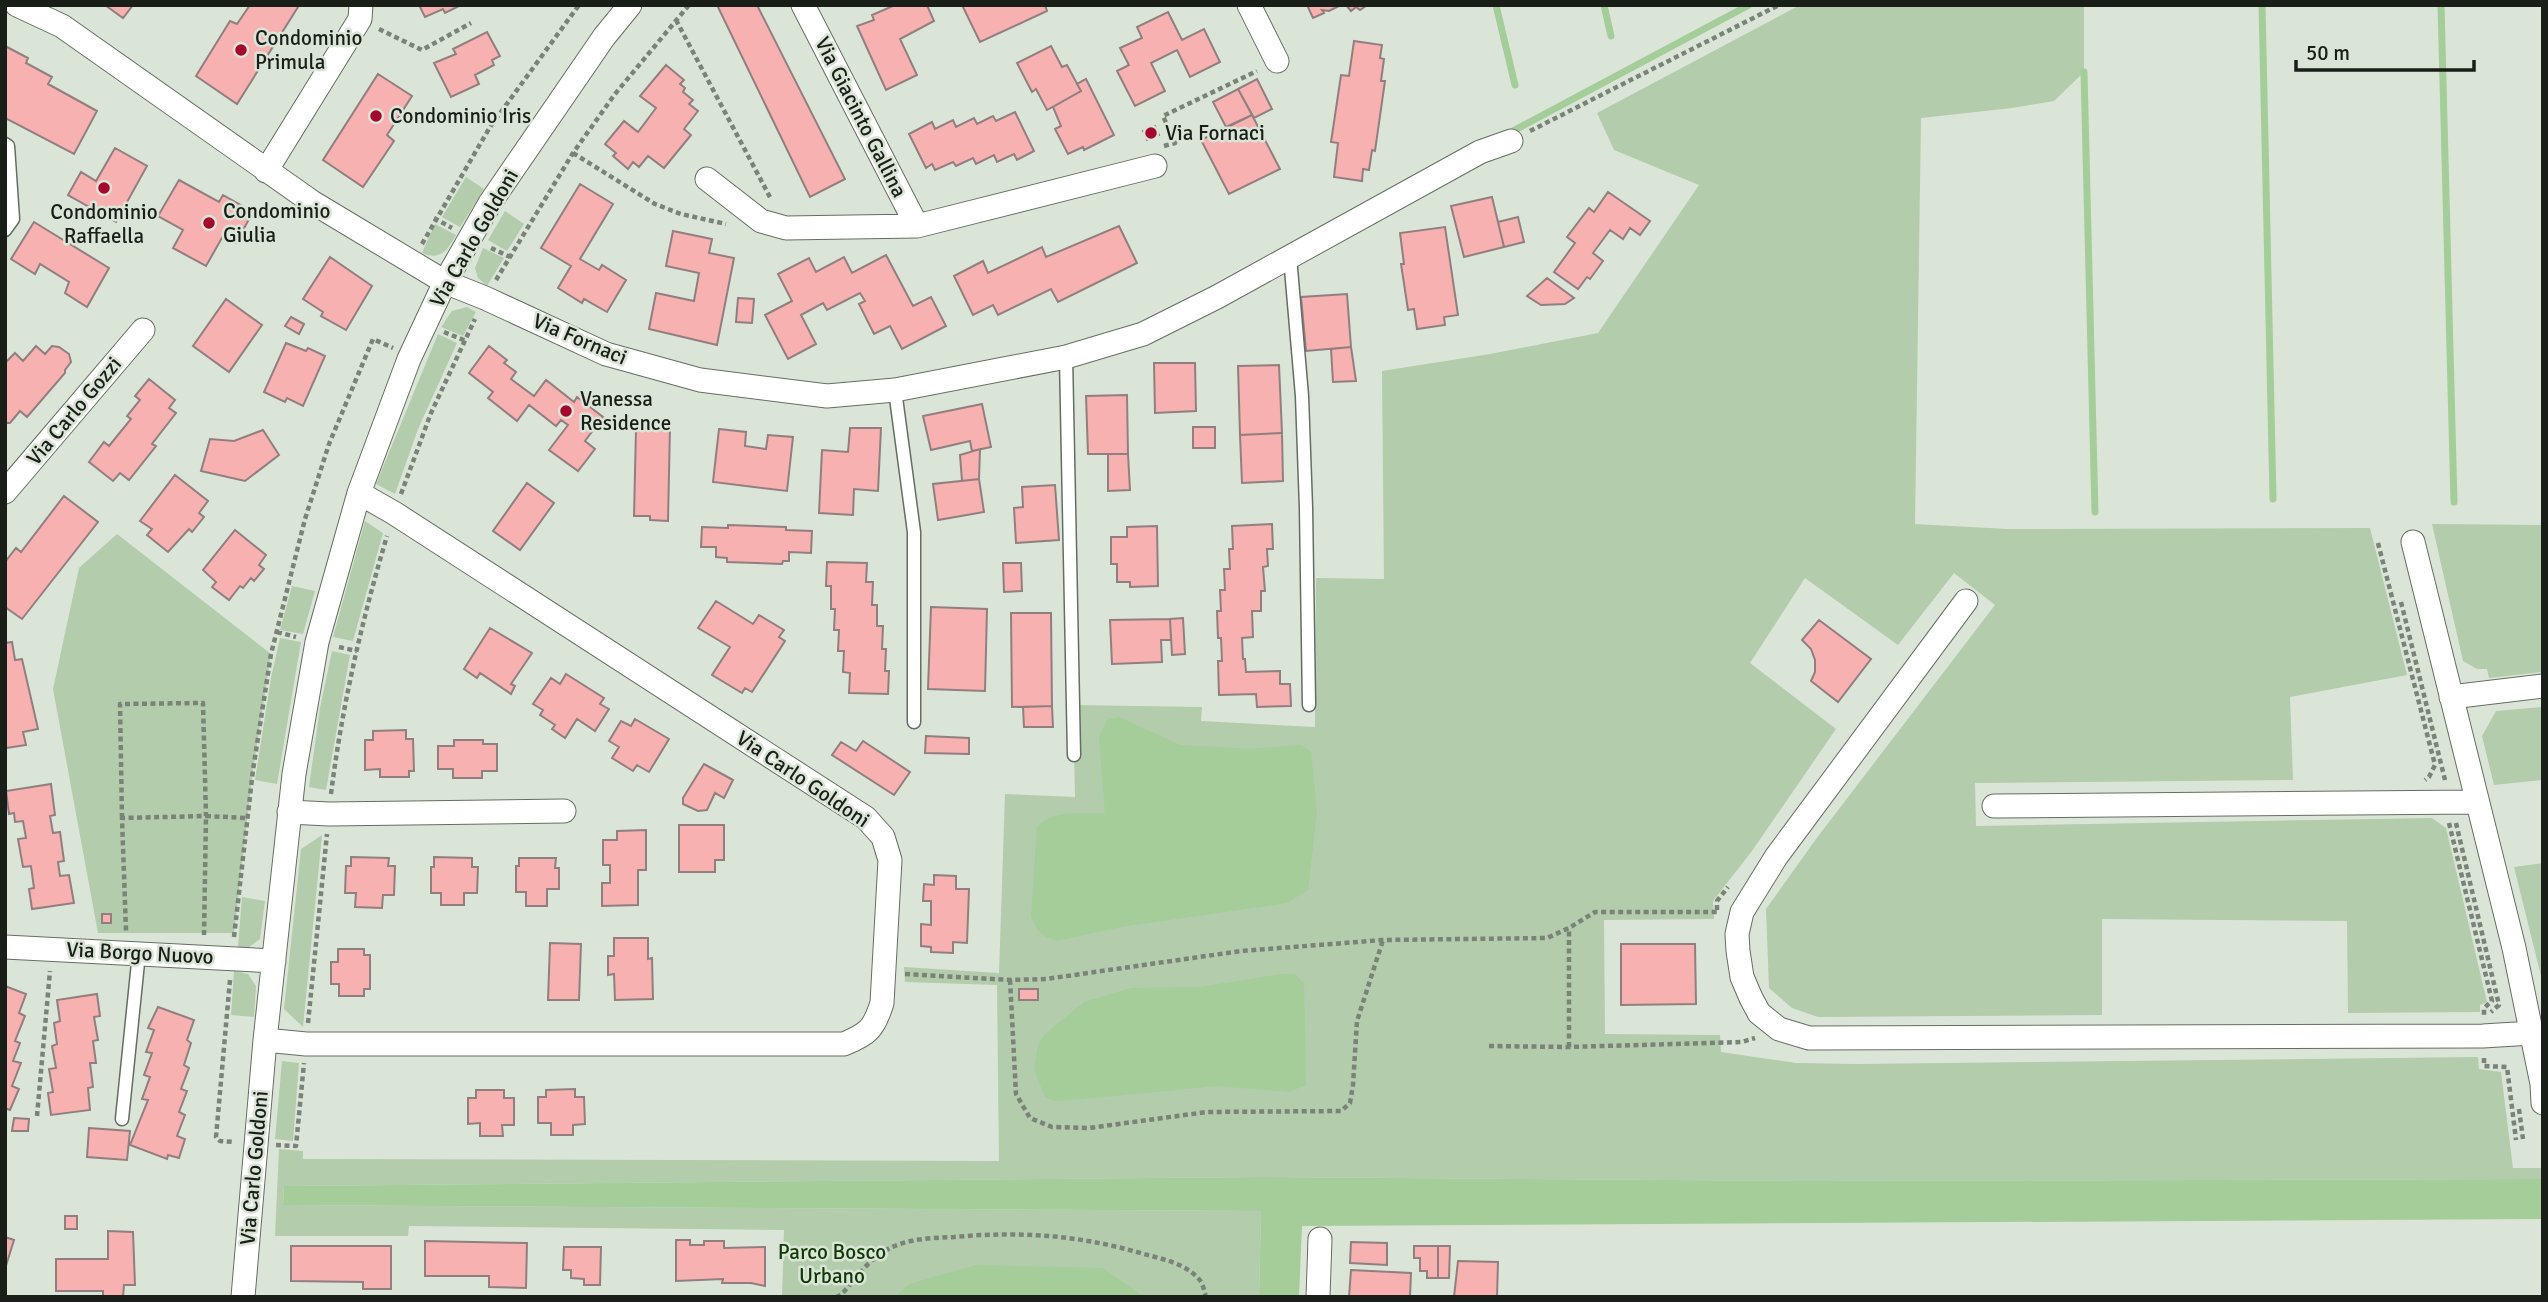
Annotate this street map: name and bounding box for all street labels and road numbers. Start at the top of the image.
street label: Via Giacinto Gallina [809,32,913,202]
street label: Via Carlo Goldoni [424,164,524,312]
street label: Via Fornaci [529,308,631,370]
street label: Via Carlo Gozzi [21,351,127,471]
street label: Via Carlo Goldoni [731,725,875,833]
street label: Via Borgo Nuovo [66,936,214,970]
street label: Via Carlo Goldoni [234,1090,274,1246]

